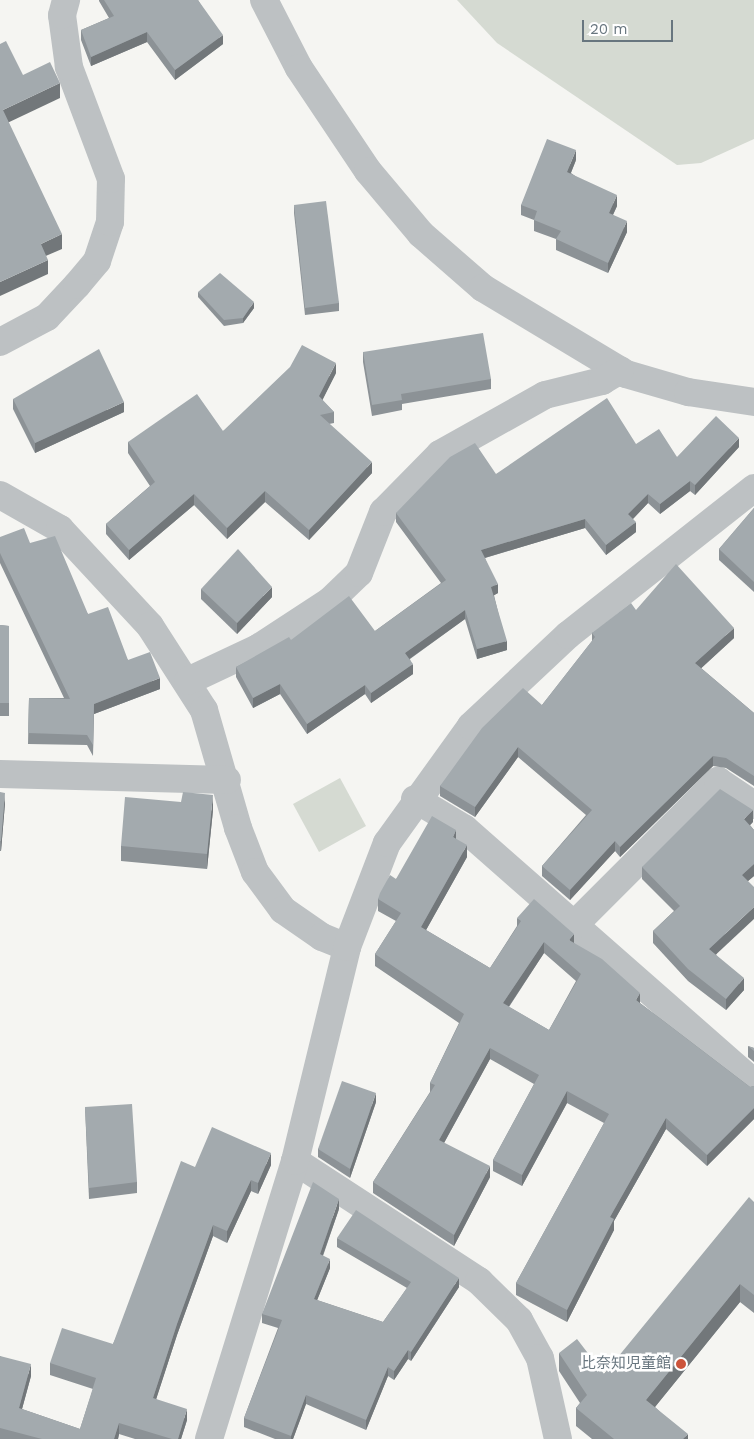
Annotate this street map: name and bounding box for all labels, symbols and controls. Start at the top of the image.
scale bar [584,10,675,42]
text: 20 m [590,20,628,38]
place label: 比奈知児童館 [581,1355,671,1373]
marker: 比奈知児童館 [675,1358,687,1370]

